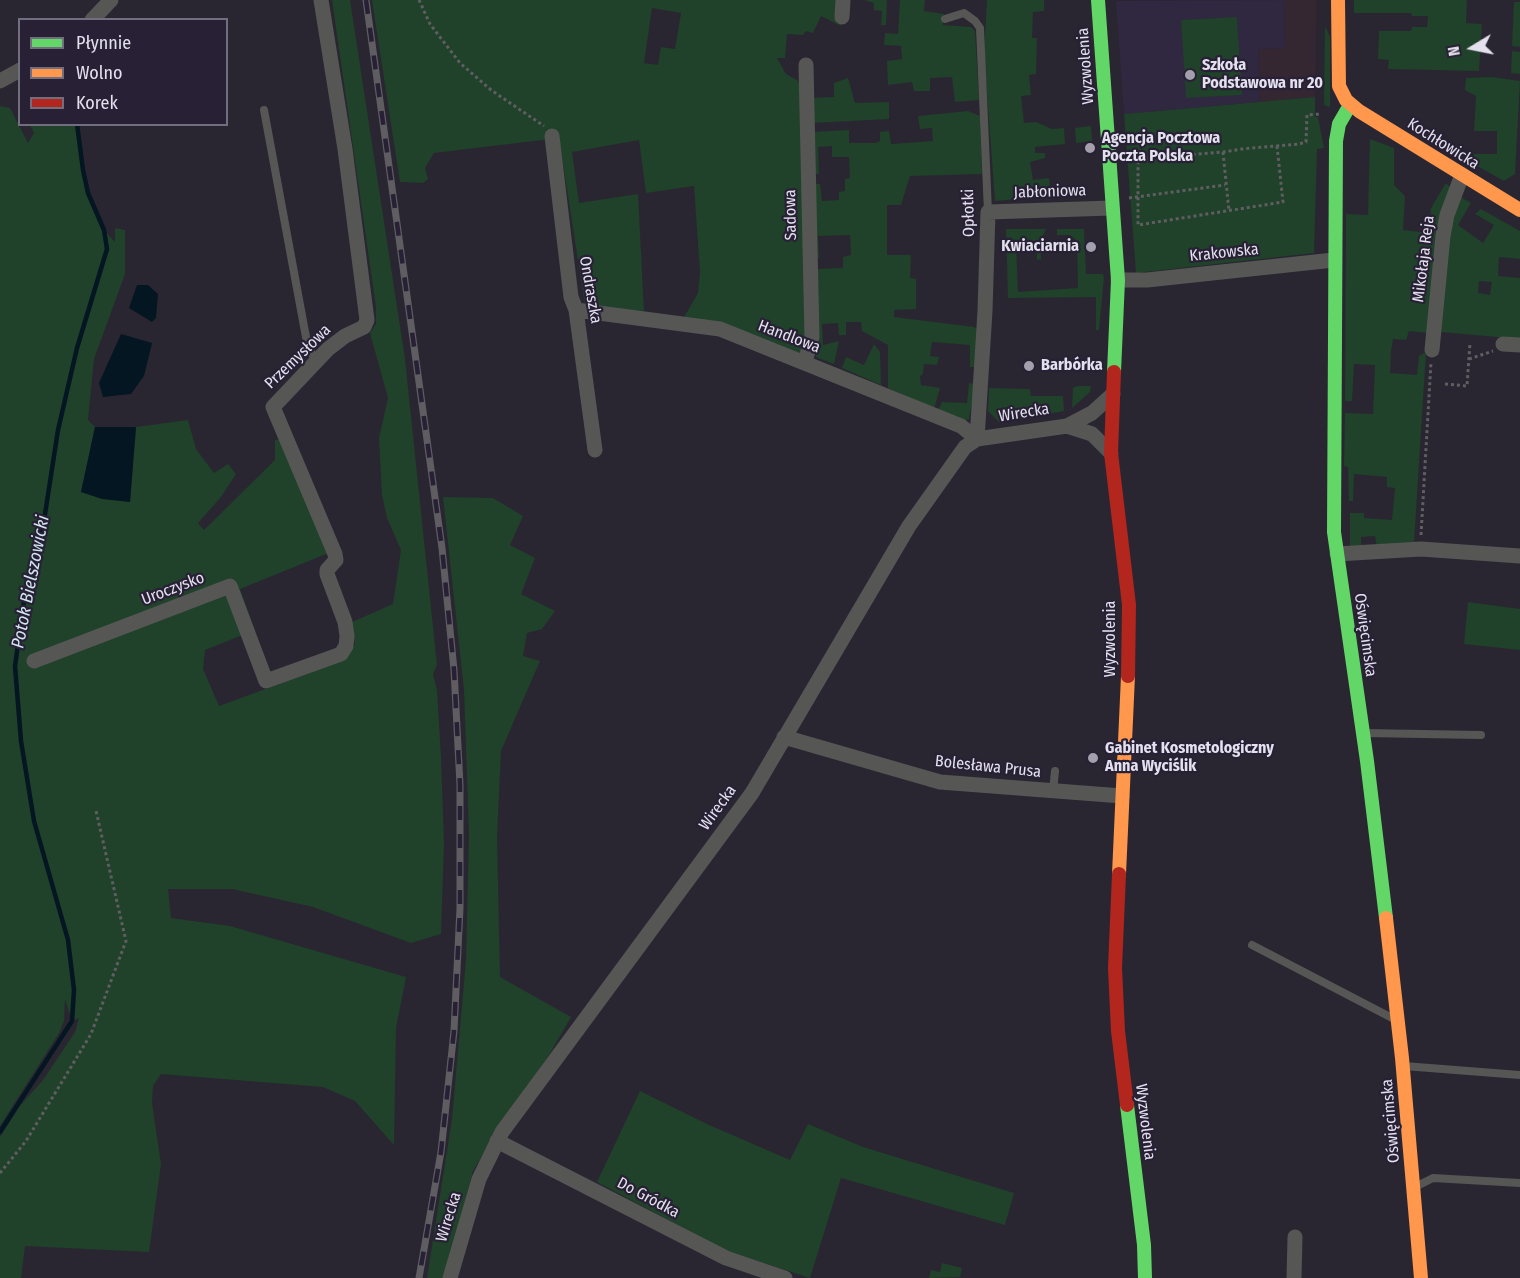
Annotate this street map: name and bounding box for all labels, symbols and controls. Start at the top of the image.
legend [18,18,228,126]
north arrow [1442,18,1502,78]
street label: Wyzwolenia [1074,27,1098,105]
text: Płynnie [76,32,131,54]
text: N [1444,45,1464,58]
place label: Szkoła Podstawowa nr 20 [1202,56,1323,94]
text: Wolno [76,62,122,84]
marker: Szkoła Podstawowa nr 20 [1183,68,1197,82]
text: Korek [76,92,118,114]
street label: Kochłowicka [1403,114,1483,174]
place label: Agencja Pocztowa Poczta Polska [1102,129,1220,167]
marker: Agencja Pocztowa Poczta Polska [1083,141,1097,155]
street label: Jabłoniowa [1013,181,1087,203]
street label: Sadowa [781,189,801,241]
street label: Opłotki [959,189,979,237]
street label: Mikołaja Reja [1409,215,1439,303]
place label: Kwiaciarnia [1001,237,1079,257]
marker: Kwiaciarnia [1084,240,1098,254]
street label: Krakowska [1188,240,1260,266]
street label: Ondraszka [575,255,605,325]
street label: Handlowa [755,316,823,358]
street label: Przemysłowa [261,321,335,393]
place label: Barbórka [1041,356,1103,376]
marker: Barbórka [1022,359,1036,373]
street label: Wirecka [997,400,1051,426]
water label: Potok Bielszowicki [8,514,54,650]
street label: Uroczysko [139,568,207,610]
street label: Oświęcimska [1350,592,1380,678]
street label: Wyzwolenia [1101,601,1121,677]
place label: Gabinet Kosmetologiczny Anna Wyciślik [1105,739,1274,777]
marker: Gabinet Kosmetologiczny Anna Wyciślik [1086,751,1100,765]
street label: Bolesława Prusa [934,752,1042,782]
street label: Wirecka [695,782,741,834]
street label: Oświęcimska [1378,1078,1404,1164]
street label: Wyzwolenia [1131,1083,1159,1161]
street label: Do Gródka [614,1174,682,1222]
street label: Wirecka [432,1190,466,1244]

